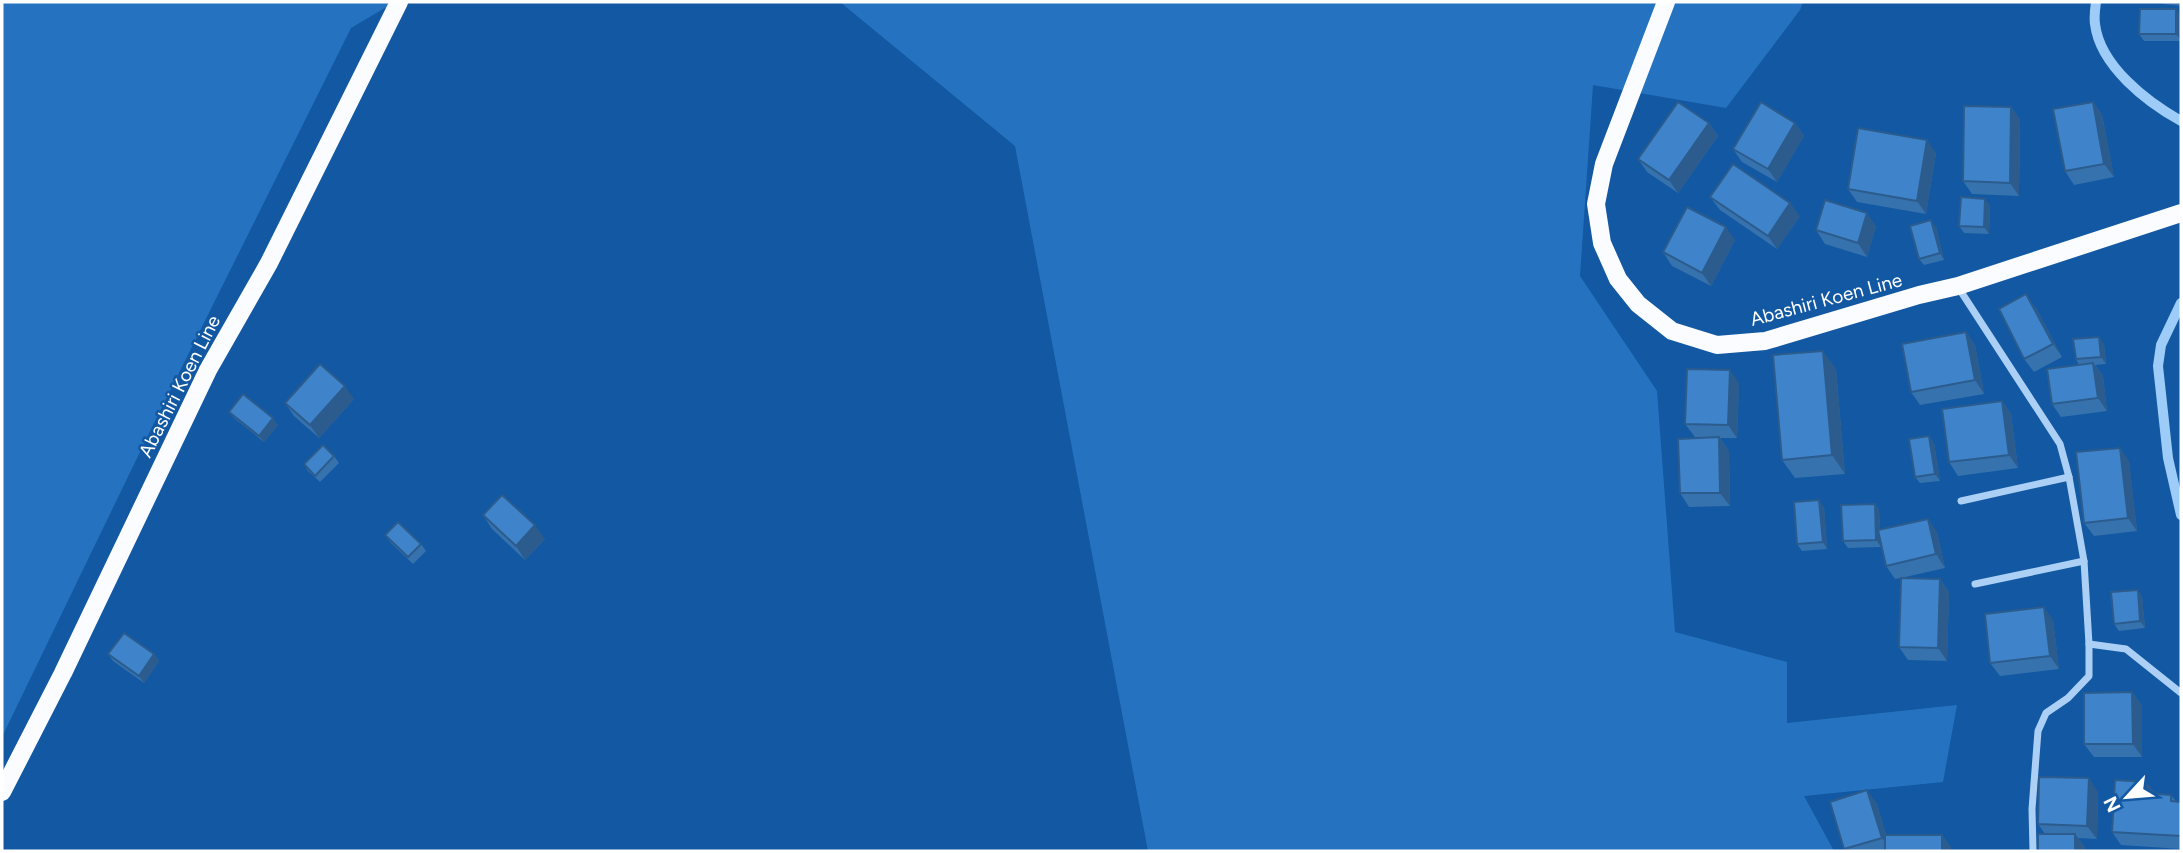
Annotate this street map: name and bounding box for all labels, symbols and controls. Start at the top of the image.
street label: Abashiri Koen Line [1748,268,1905,331]
street label: Abashiri Koen Line [134,311,225,461]
north arrow [2092,762,2162,832]
text: N [2099,793,2126,816]

